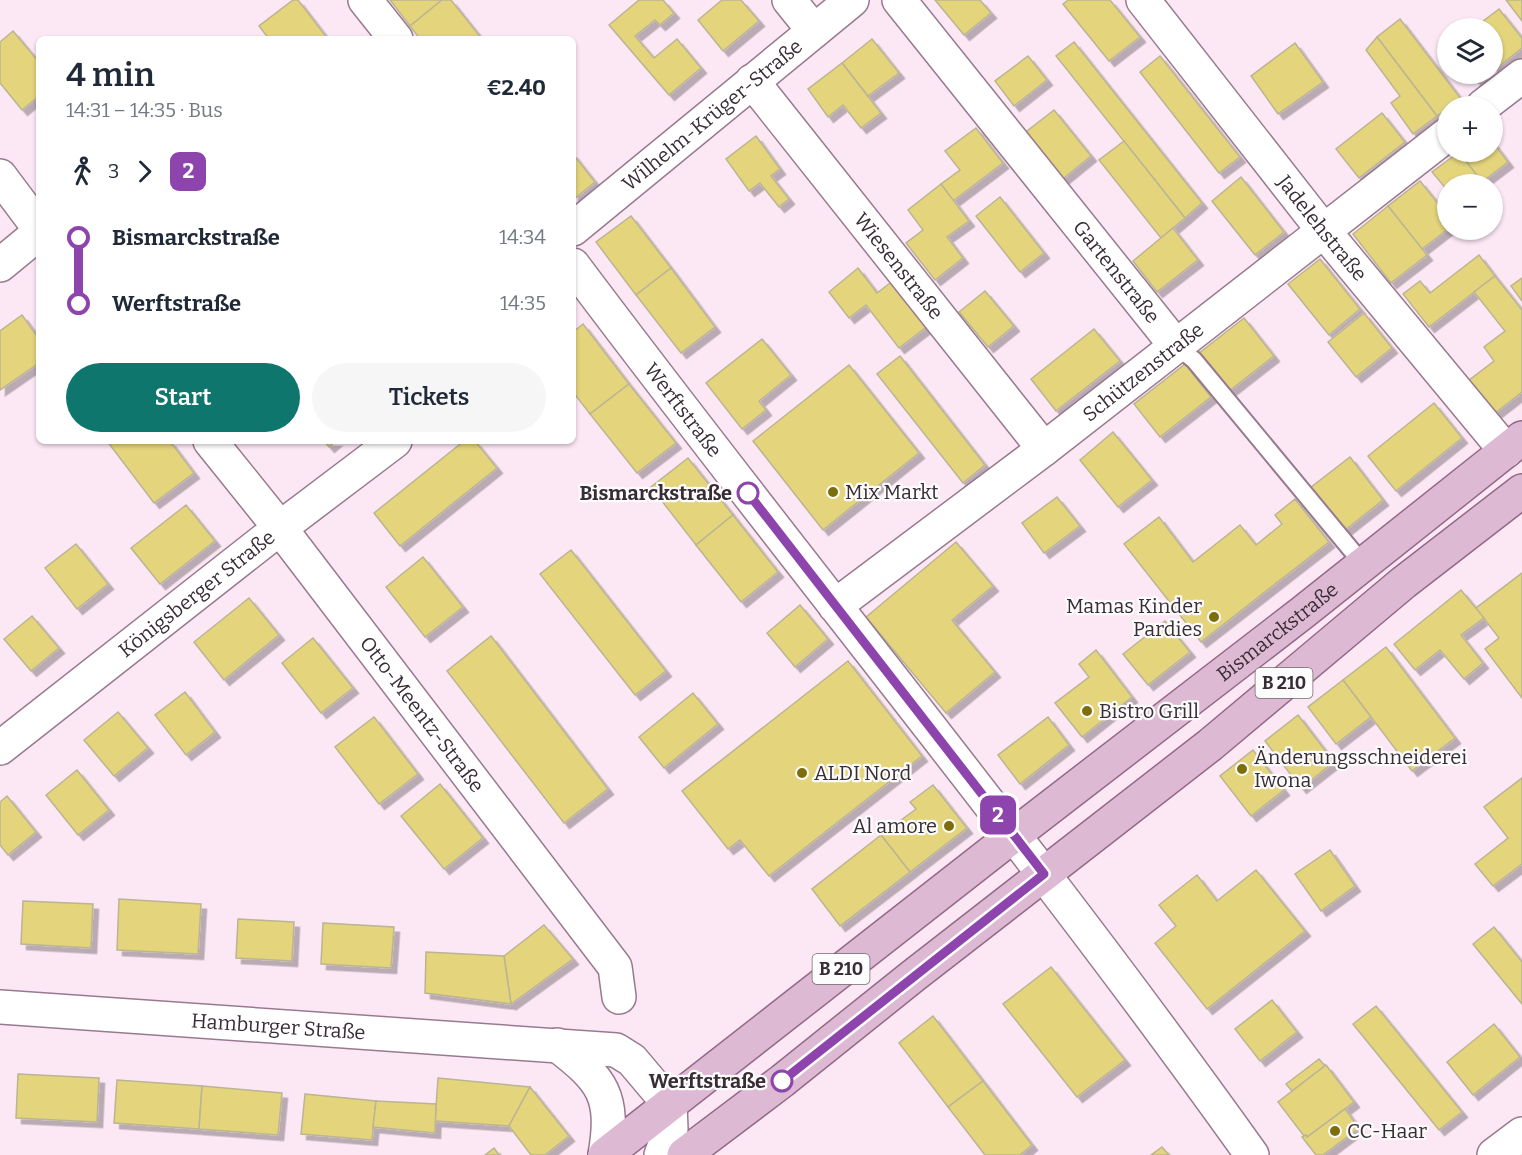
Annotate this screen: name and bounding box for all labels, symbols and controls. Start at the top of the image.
map controls [1437,18,1503,240]
button: layers [1437,18,1503,84]
street label: Wilhelm-Krüger-Straße [617,34,807,196]
text: 4 min [66,55,155,95]
text: €2.40 [486,74,546,101]
button: + [1437,96,1503,162]
text: 14:31 – 14:35 · Bus [66,98,223,122]
icon: walk [66,155,99,188]
icon: forward [128,155,161,188]
text: 2 [182,158,194,184]
text: 3 [108,159,119,183]
street label: Jadelehstraße [1272,169,1372,286]
button: − [1437,174,1503,240]
street label: Wiesenstraße [849,208,948,324]
street label: Gartenstraße [1068,216,1165,328]
text: Bismarckstraße [112,224,280,251]
text: 14:34 [499,225,546,249]
text: Werftstraße [112,290,241,317]
text: 14:35 [500,291,546,315]
street label: Schützenstraße [1078,317,1208,426]
street label: Werftstraße [639,358,727,462]
button: Start [66,363,300,432]
button: Tickets [312,363,546,432]
place label: Mix Markt [845,480,939,504]
place label: Bismarckstraße [579,481,732,505]
marker: Bismarckstraße [737,482,759,504]
marker: Mix Markt [826,485,840,499]
street label: Königsberger Straße [114,525,279,662]
street label: Bismarckstraße [1212,577,1343,686]
place label: Mamas Kinder Pardies [1066,594,1202,641]
marker: Mamas Kinder Pardies [1207,610,1221,624]
street label: Otto-Meentz-Straße [355,632,489,797]
road number: B 210 [1256,668,1312,698]
place label: Bistro Grill [1099,699,1199,723]
marker: Bistro Grill [1080,704,1094,718]
place label: Änderungsschneiderei Iwona [1254,745,1467,792]
place label: ALDI Nord [814,761,911,785]
marker: Änderungsschneiderei Iwona [1235,762,1249,776]
marker: ALDI Nord [795,766,809,780]
line badge: 2 [978,796,1018,834]
text: 2 [992,802,1004,828]
place label: Al amore [852,814,937,838]
marker: Al amore [942,819,956,833]
road number: B 210 [812,954,870,984]
street label: Hamburger Straße [190,1008,366,1044]
place label: Werftstraße [649,1069,766,1093]
marker: Werftstraße [771,1070,793,1092]
place label: CC-Haar [1347,1119,1427,1143]
marker: CC-Haar [1328,1124,1342,1138]

